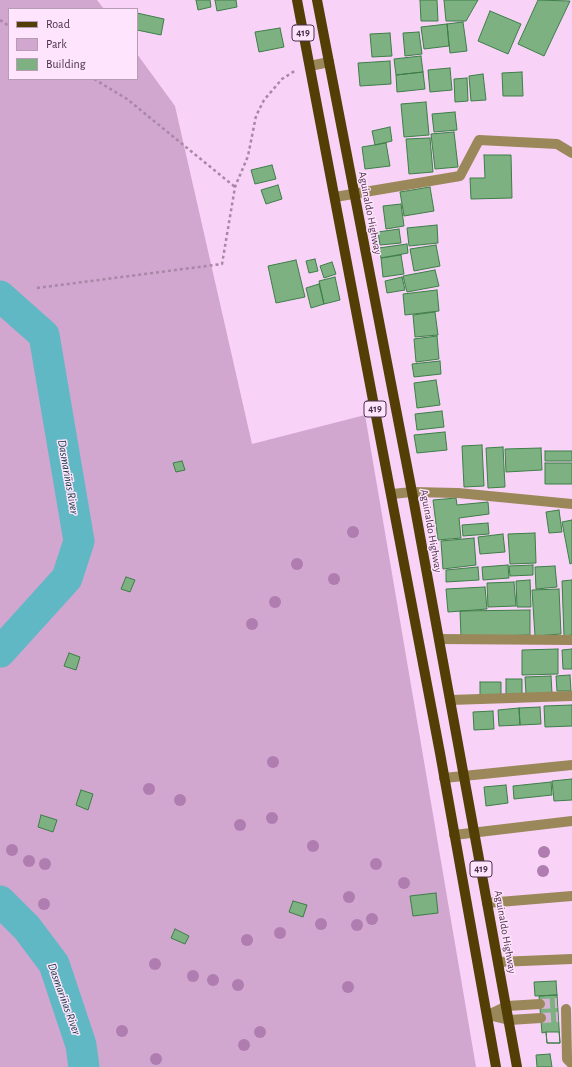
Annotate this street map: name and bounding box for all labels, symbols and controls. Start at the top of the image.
legend [8,8,138,80]
text: Road [46,18,70,30]
road number: 419 [292,25,314,41]
text: Park [46,38,67,50]
text: Building [46,58,86,70]
street label: Aguinaldo Highway [355,170,385,256]
road number: 419 [364,401,386,417]
water label: Dasmariñas River [54,439,82,515]
street label: Aguinaldo Highway [417,488,445,574]
road number: 419 [470,861,492,877]
street label: Aguinaldo Highway [491,889,519,975]
water label: Dasmariñas River [44,961,84,1037]

